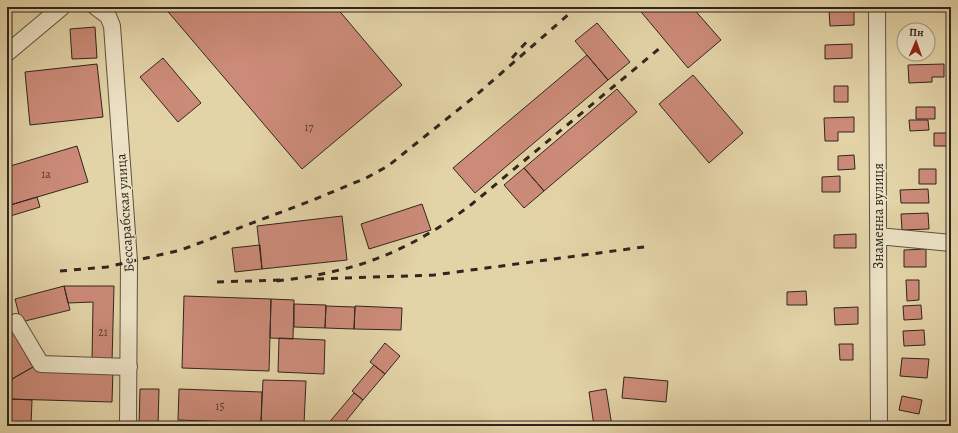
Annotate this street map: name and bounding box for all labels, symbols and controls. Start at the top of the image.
north arrow [896,22,936,62]
text: Пн [909,25,924,40]
house number: 17 [304,119,315,135]
street label: Бессарабская улица [111,152,139,273]
street label: Знаменна вулиця [869,163,888,269]
house number: 1а [41,166,51,182]
house number: 21 [98,324,108,340]
house number: 15 [215,398,225,414]

